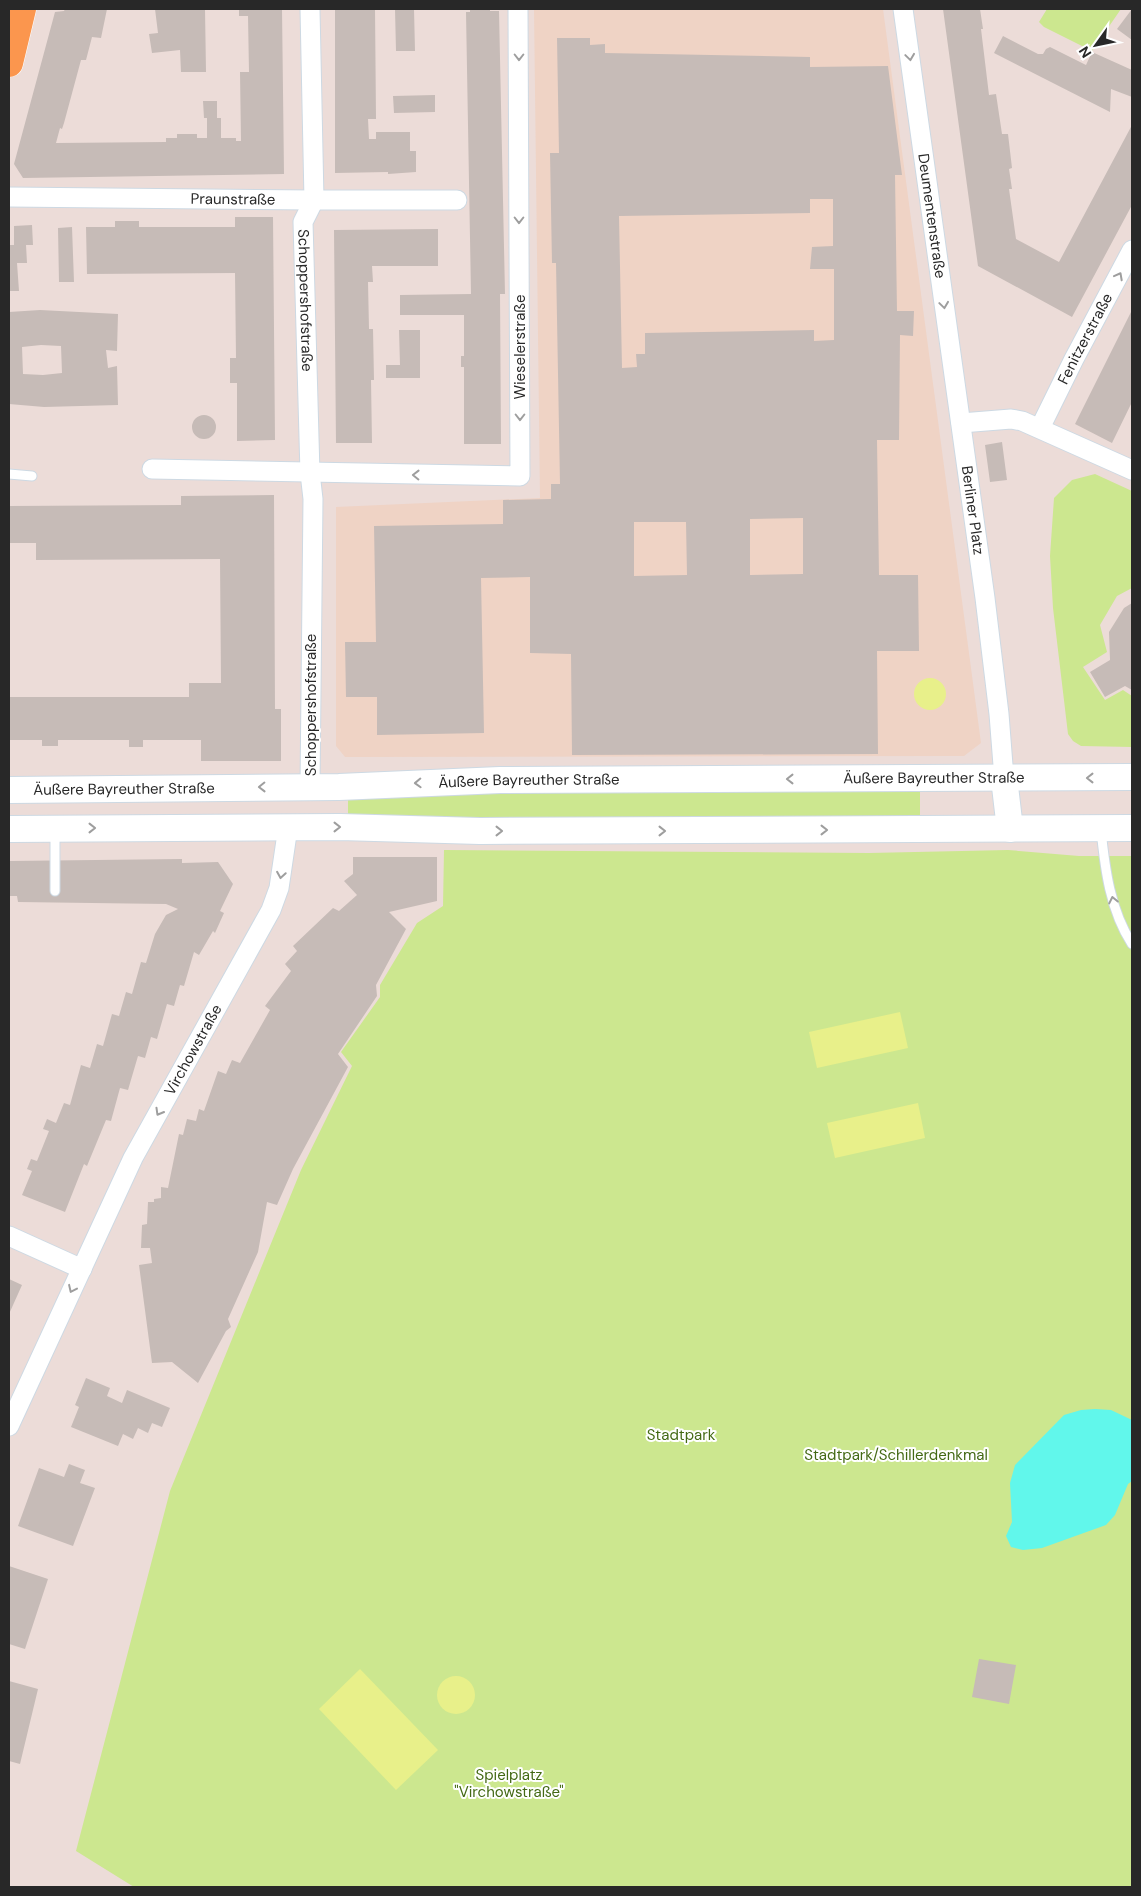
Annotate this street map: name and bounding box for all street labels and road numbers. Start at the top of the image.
street label: Deumentenstraße [913,152,950,280]
street label: Praunstraße [191,189,275,210]
street label: Schoppershofstraße [293,229,317,372]
street label: Fenitzerstraße [1053,290,1117,388]
street label: Wieselerstraße [510,294,530,400]
street label: Berliner Platz [957,464,989,556]
street label: Schoppershofstraße [301,634,321,776]
street label: Äußere Bayreuther Straße [843,768,1025,788]
street label: Äußere Bayreuther Straße [438,769,620,793]
street label: Äußere Bayreuther Straße [33,778,215,800]
street label: Virchowstraße [160,1001,227,1099]

